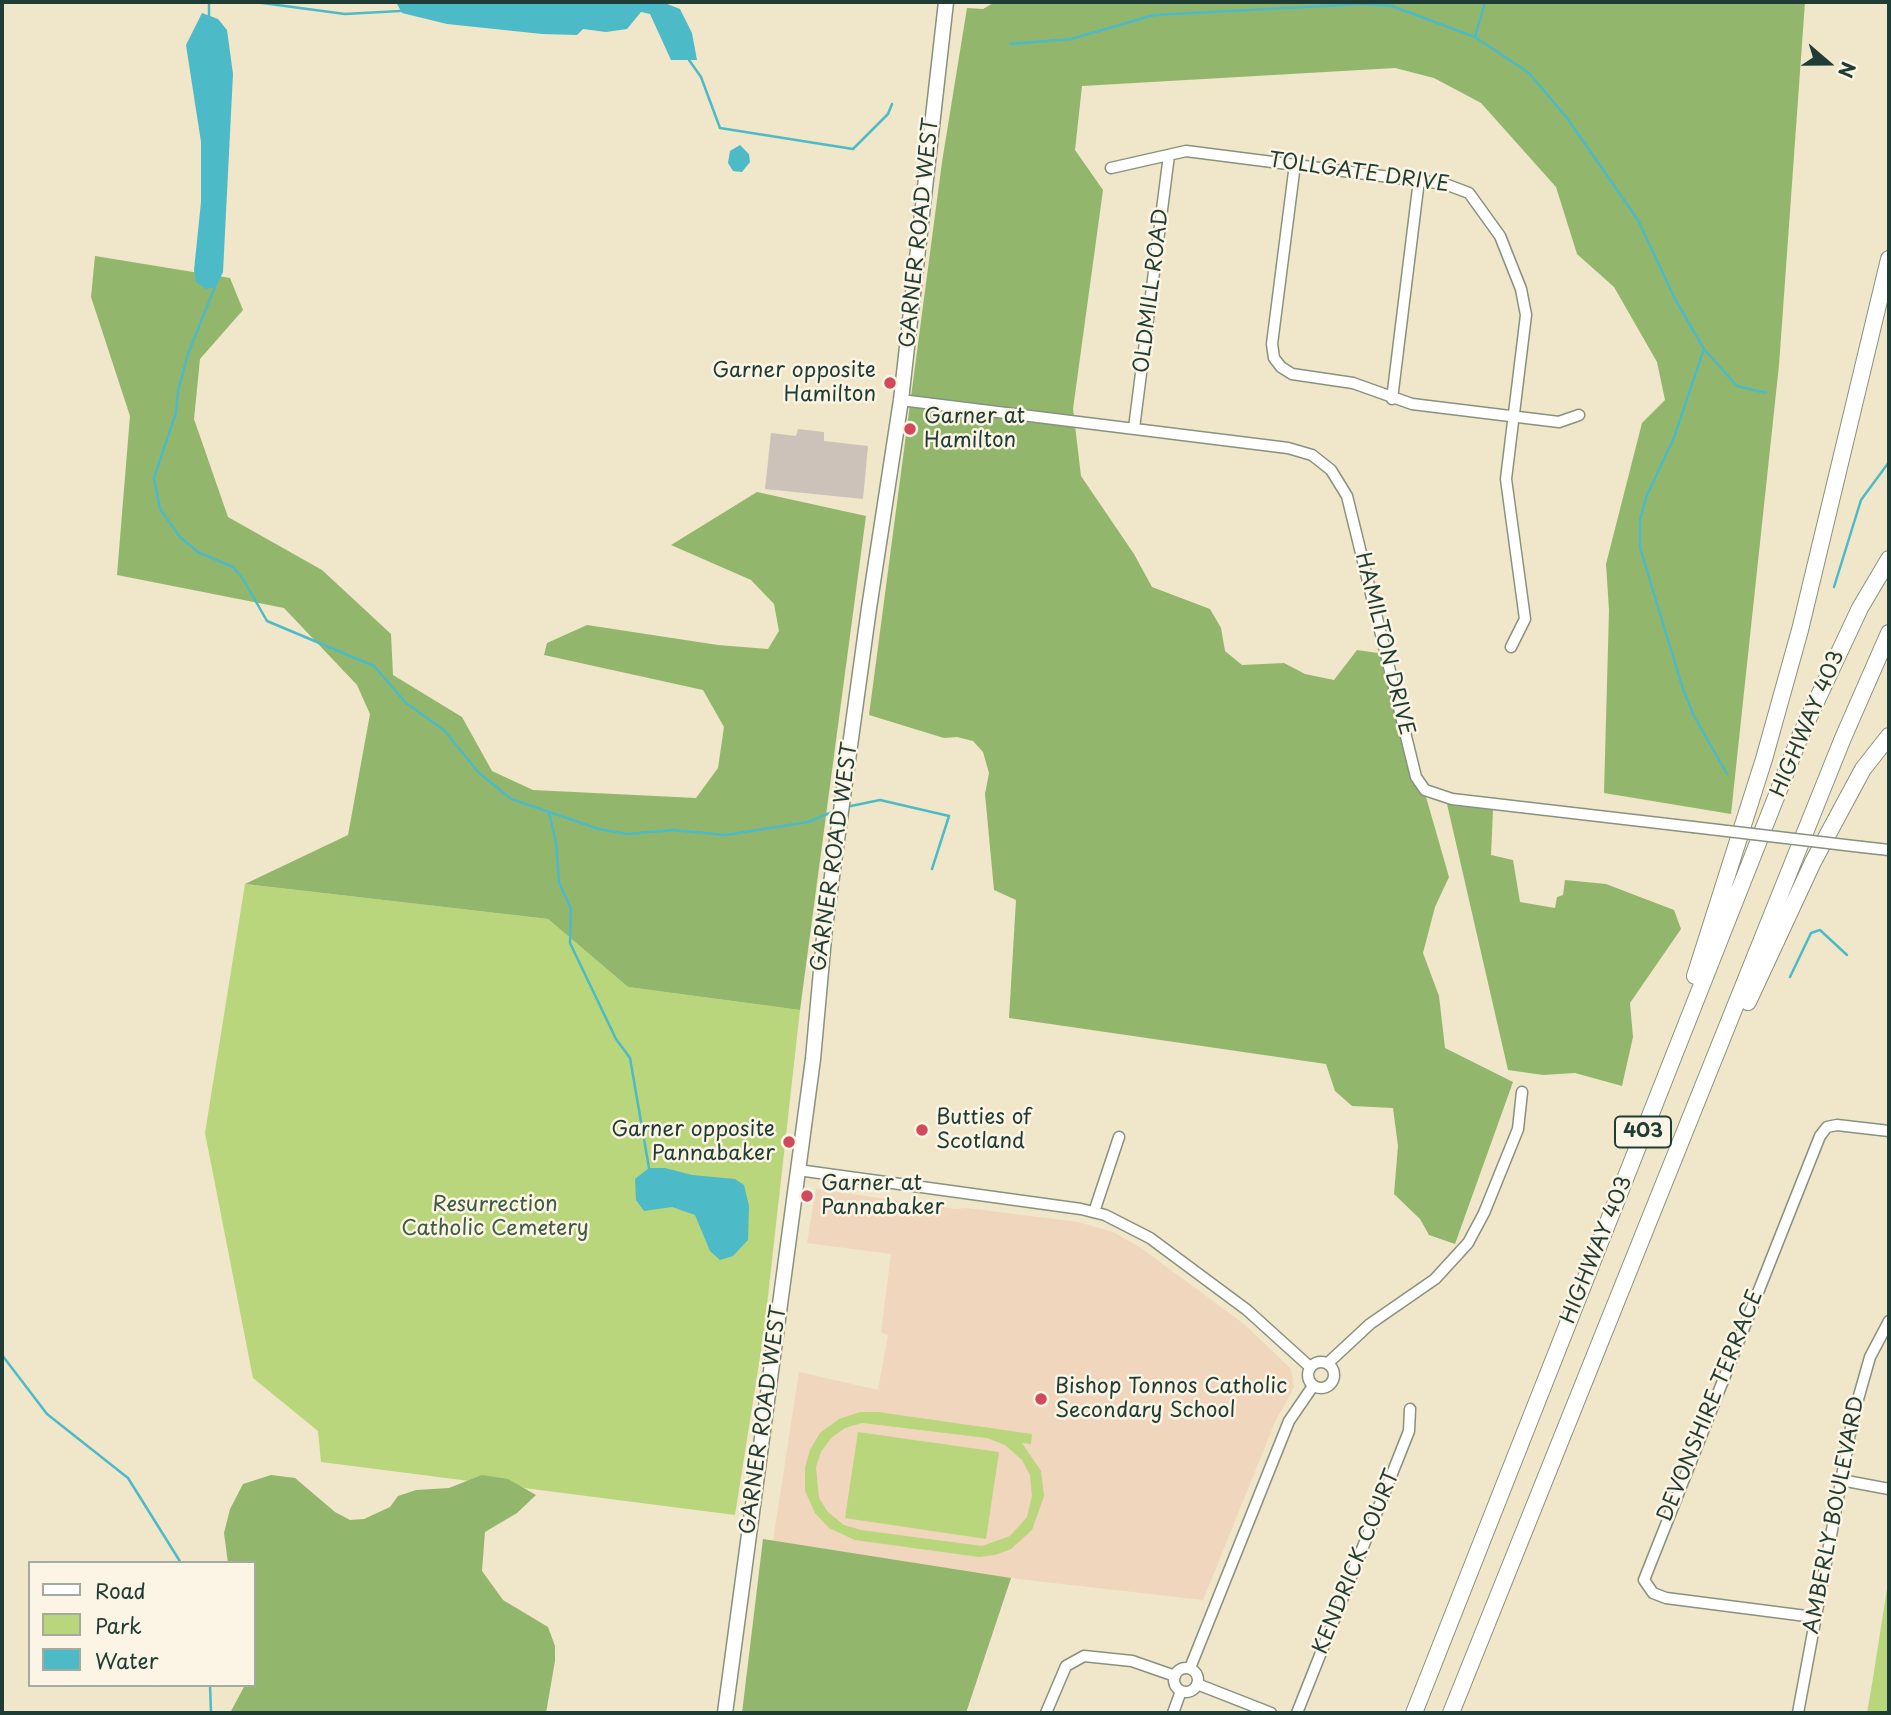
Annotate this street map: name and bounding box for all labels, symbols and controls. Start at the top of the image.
north arrow [1793,28,1863,98]
text: N [1832,58,1863,82]
street label: GARNER ROAD WEST [895,117,945,349]
street label: TOLLGATE DRIVE [1267,148,1451,198]
street label: OLDMILL ROAD [1129,207,1175,375]
place label: Garner opposite Hamilton [712,358,876,408]
marker: Garner opposite Hamilton [882,375,898,391]
place label: Garner at Hamilton [924,404,1025,454]
marker: Garner at Hamilton [902,421,918,437]
street label: HAMILTON DRIVE [1349,550,1419,738]
street label: HIGHWAY 403 [1766,647,1850,801]
street label: GARNER ROAD WEST [806,741,864,973]
place label: Butties of Scotland [936,1105,1031,1155]
road number: 403 [1615,1116,1671,1148]
place label: Garner opposite Pannabaker [611,1117,775,1167]
marker: Butties of Scotland [914,1122,930,1138]
marker: Garner opposite Pannabaker [781,1134,797,1150]
place label: Garner at Pannabaker [821,1171,944,1221]
street label: HIGHWAY 403 [1556,1173,1638,1327]
marker: Garner at Pannabaker [799,1188,815,1204]
park label: Resurrection Catholic Cemetery [401,1192,589,1242]
street label: DEVONSHIRE TERRACE [1653,1287,1769,1525]
street label: GARNER ROAD WEST [735,1304,793,1536]
place label: Bishop Tonnos Catholic Secondary School [1055,1374,1287,1424]
marker: Bishop Tonnos Catholic Secondary School [1033,1391,1049,1407]
street label: AMBERLY BOULEVARD [1800,1394,1870,1636]
street label: KENDRICK COURT [1308,1466,1406,1658]
legend [28,1561,256,1687]
text: Road [95,1574,146,1606]
text: Park [95,1609,142,1641]
text: Water [95,1644,158,1676]

